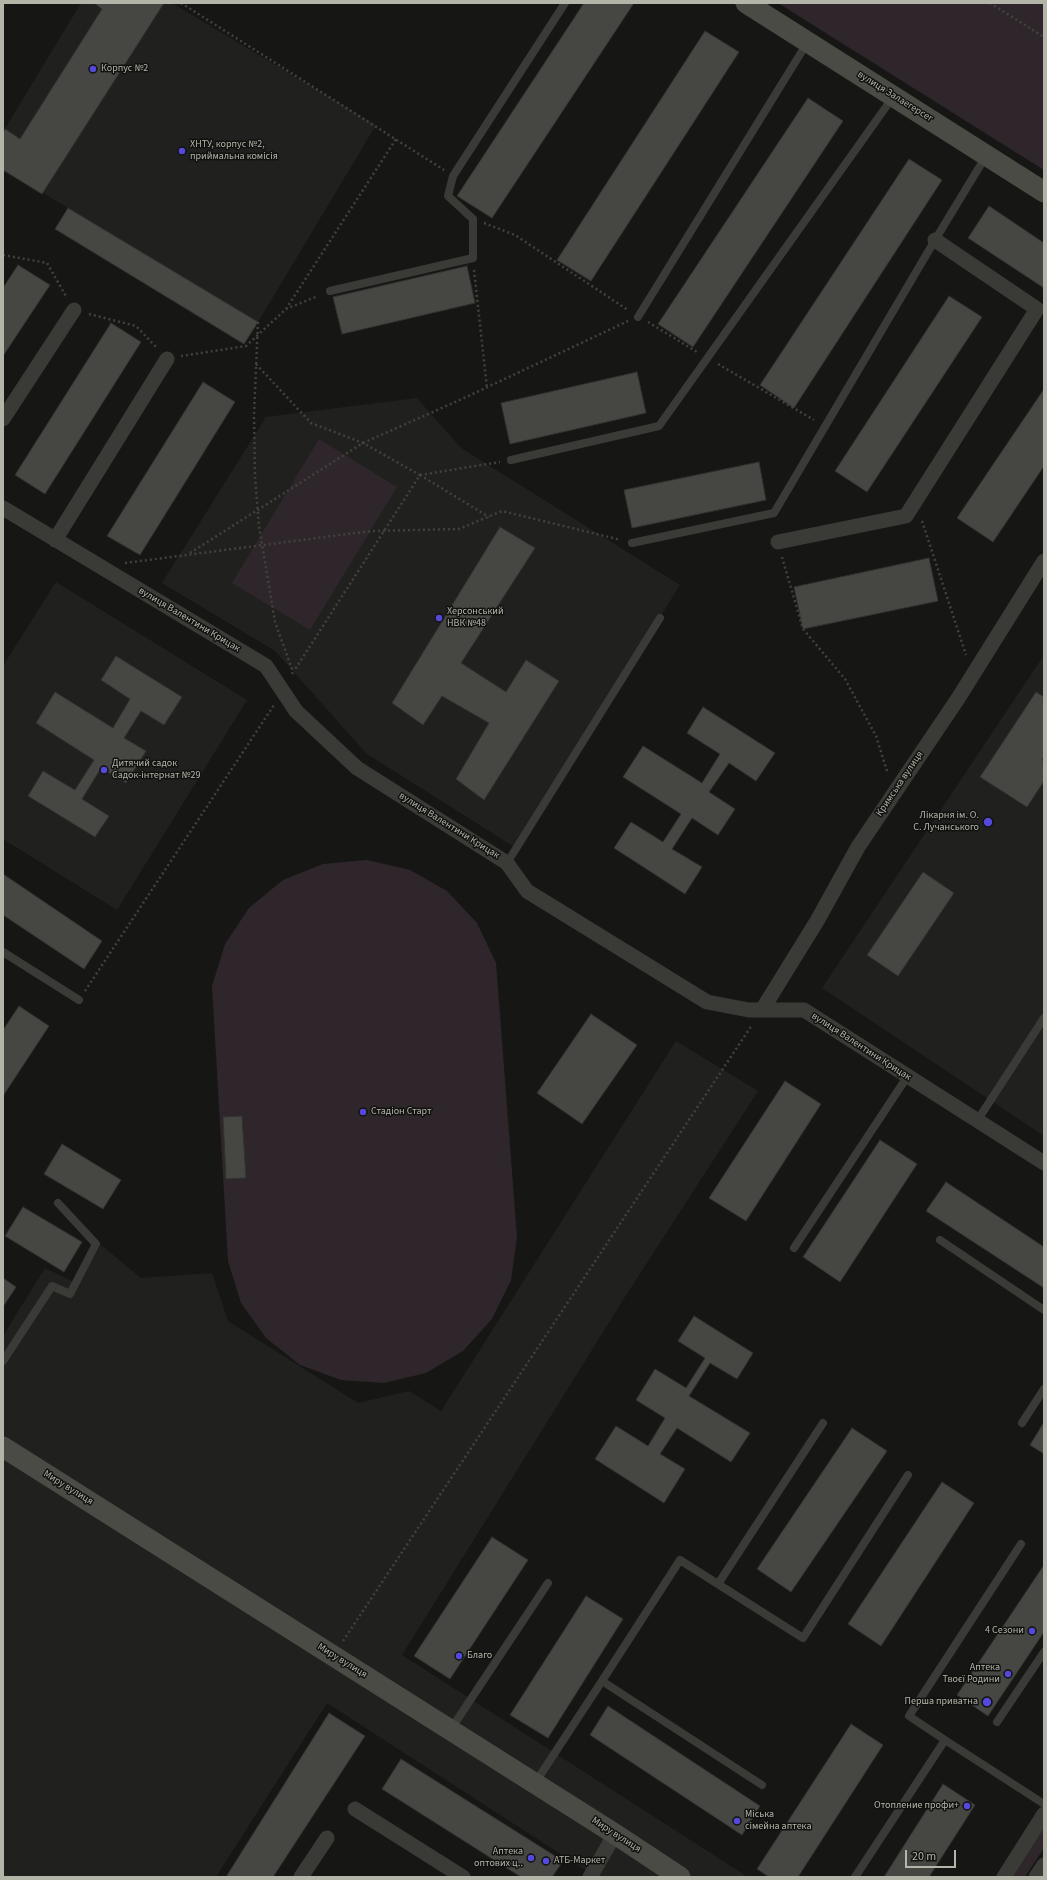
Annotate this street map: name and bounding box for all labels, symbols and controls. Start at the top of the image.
place label: Корпус №2 [101,63,148,75]
marker: Корпус №2 [88,64,98,74]
street label: вулиця Залаегерсег [855,69,935,125]
place label: ХНТУ, корпус №2, приймальна комісія [190,139,278,162]
marker: ХНТУ, корпус №2, приймальна комісія [177,146,187,156]
street label: вулиця Валентини Крицак [136,585,242,655]
place label: Херсонський НВК №48 [447,606,504,630]
marker: Херсонський НВК №48 [434,613,444,623]
street label: Кримська вулиця [874,749,926,819]
place label: Дитячий садок Садок-інтернат №29 [112,758,200,782]
marker: Дитячий садок Садок-інтернат №29 [99,765,109,775]
street label: вулиця Валентини Крицак [397,790,501,862]
place label: Лікарня ім. О. С. Лучанського [913,810,979,834]
marker: Лікарня ім. О. С. Лучанського [982,816,994,828]
street label: вулиця Валентини Крицак [809,1010,913,1084]
place label: Стадіон Старт [371,1106,432,1118]
marker: Стадіон Старт [358,1107,368,1117]
street label: Миру вулиця [41,1468,95,1508]
place label: 4 Сезони [985,1625,1024,1637]
marker: 4 Сезони [1027,1626,1037,1636]
street label: Миру вулиця [315,1641,369,1681]
place label: Благо [467,1650,492,1662]
marker: Благо [454,1651,464,1661]
place label: Аптека Твоєї Родини [942,1662,1000,1686]
marker: Аптека Твоєї Родини [1003,1669,1013,1679]
place label: Перша приватна [905,1696,978,1708]
marker: Перша приватна [981,1696,993,1708]
place label: Отопление профи+ [874,1800,959,1812]
marker: Отопление профи+ [962,1801,972,1811]
place label: Міська сімейна аптека [745,1809,812,1832]
street label: Миру вулиця [589,1815,643,1855]
marker: Міська сімейна аптека [732,1816,742,1826]
scale bar [907,1842,958,1868]
place label: Аптека оптових ц‥ [474,1846,523,1870]
text: 20 m [912,1848,936,1865]
marker: Аптека оптових ц‥ [526,1853,536,1863]
place label: АТБ-Маркет [554,1855,605,1867]
marker: АТБ-Маркет [541,1856,551,1866]

